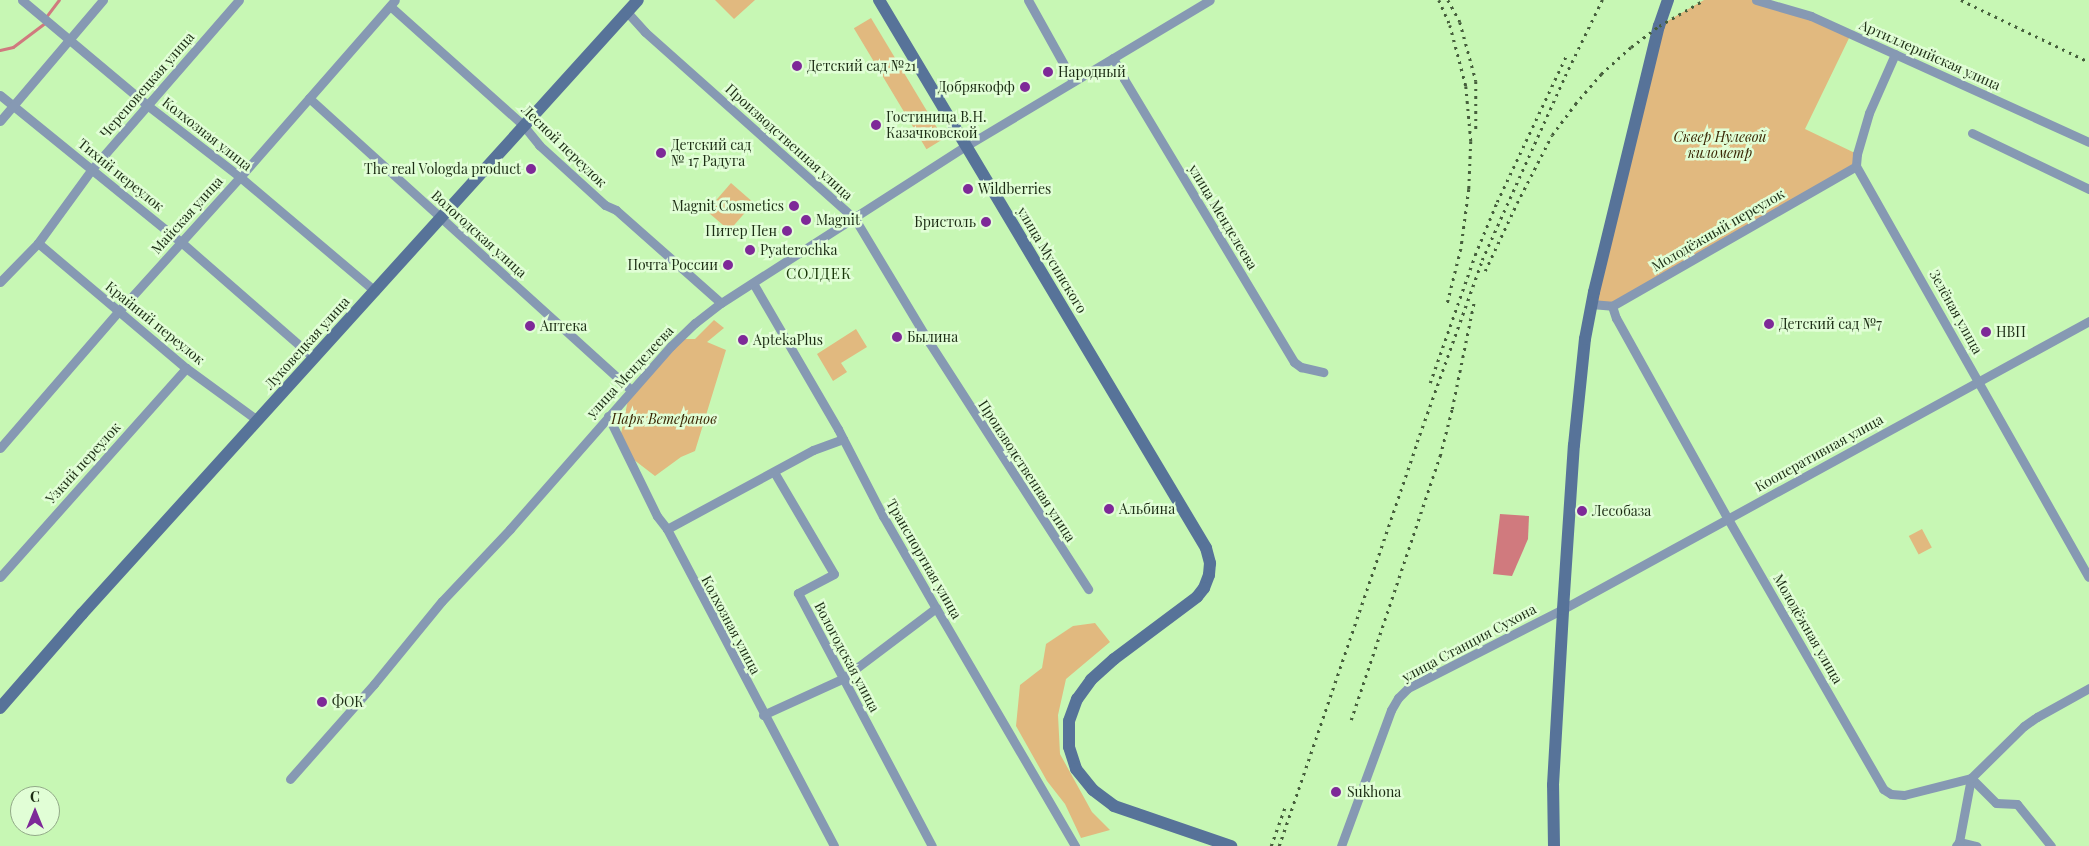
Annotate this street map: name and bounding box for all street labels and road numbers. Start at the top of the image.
street label: Артиллерийская улица [1857,16,2003,94]
street label: Череповецкая улица [96,29,198,141]
street label: Производственная улица [722,80,856,204]
street label: Колхозная улица [159,94,255,174]
street label: Лесной переулок [518,101,610,191]
street label: Тихий переулок [75,135,167,215]
street label: улица Менделеева [1185,161,1261,273]
street label: Майская улица [148,173,226,257]
street label: Молодёжный переулок [1649,185,1787,275]
street label: Вологодская улица [428,187,530,281]
street label: улица Мусинского [1014,204,1090,316]
street label: Зелёная улица [1926,267,1986,357]
street label: Крайний переулок [102,278,208,368]
street label: Луковецкая улица [261,293,353,393]
street label: улица Менделеева [583,323,677,421]
street label: Производственная улица [975,397,1079,545]
street label: Кооперативная улица [1752,411,1886,495]
street label: Узкий переулок [42,419,124,507]
street label: Транспортная улица [883,496,965,622]
street label: Молодёжная улица [1770,571,1846,687]
street label: Колхозная улица [698,573,764,677]
street label: Вологодская улица [811,599,883,715]
street label: улица Станция Сухона [1399,600,1539,686]

